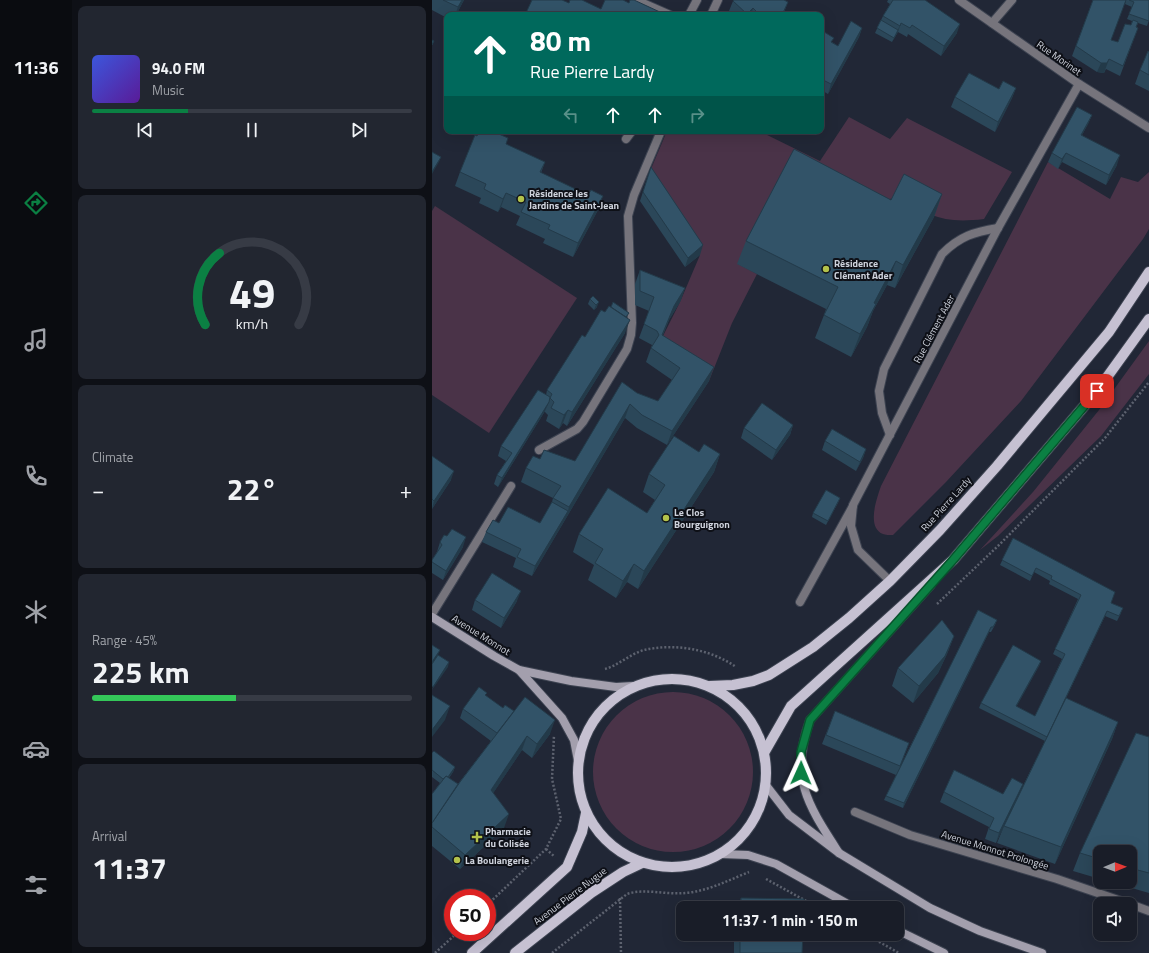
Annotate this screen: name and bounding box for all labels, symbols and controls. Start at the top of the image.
text: 80 m [530,19,591,62]
icon: ahead [464,28,516,80]
street label: Rue Morinet [1033,37,1085,79]
text: 11:36 [14,54,58,81]
text: 94.0 FM [152,57,205,80]
text: Rue Pierre Lardy [530,58,655,85]
text: Music [152,80,184,100]
icon: left [560,104,582,126]
icon: ahead [602,104,624,126]
icon: ahead [644,104,666,126]
icon: right [686,104,708,126]
icon: previous [134,119,156,141]
icon: pause [241,119,263,141]
icon: next [348,119,370,141]
place label: Résidence les Jardins de Saint-Jean [529,186,619,213]
icon: directions [22,189,50,217]
marker: Résidence les Jardins de Saint-Jean [516,194,526,204]
place label: Résidence Clément Ader [834,256,893,283]
text: 49 [229,261,275,324]
marker: Résidence Clément Ader [821,264,831,274]
street label: Rue Clément Ader [910,292,959,366]
text: km/h [236,313,268,335]
icon: music [22,326,50,354]
pin [1080,374,1114,408]
icon: arrive [1086,380,1108,402]
text: Climate [92,447,133,467]
icon: phone [22,462,50,490]
text: 22° [227,466,277,512]
text: − [92,473,104,507]
text: + [400,473,412,507]
street label: Rue Pierre Lardy [917,473,975,535]
place label: Le Clos Bourguignon [674,505,730,532]
marker: Le Clos Bourguignon [661,513,671,523]
icon: climate [22,598,50,626]
street label: Avenue Monnot [449,611,514,659]
text: Range · 45% [92,630,157,650]
text: 225 km [92,649,190,695]
icon: car [22,735,50,763]
position arrow [780,752,822,794]
place label: Pharmacie du Colisée [485,824,531,851]
text: Arrival [92,826,127,846]
street label: Avenue Monnot Prolongée [939,827,1051,873]
marker: Pharmacie du Colisée [472,832,482,842]
text: 11:37 [92,845,167,891]
north arrow [1093,845,1137,889]
map controls [1093,845,1137,941]
place label: La Boulangerie [465,853,529,868]
marker: La Boulangerie [452,855,462,865]
street label: Avenue Pierre Nugue [530,863,610,929]
icon: filters [22,871,50,899]
speed limit sign: 50 [444,889,496,941]
button: sound [1093,897,1137,941]
text: 11:37 · 1 min · 150 m [722,909,858,932]

